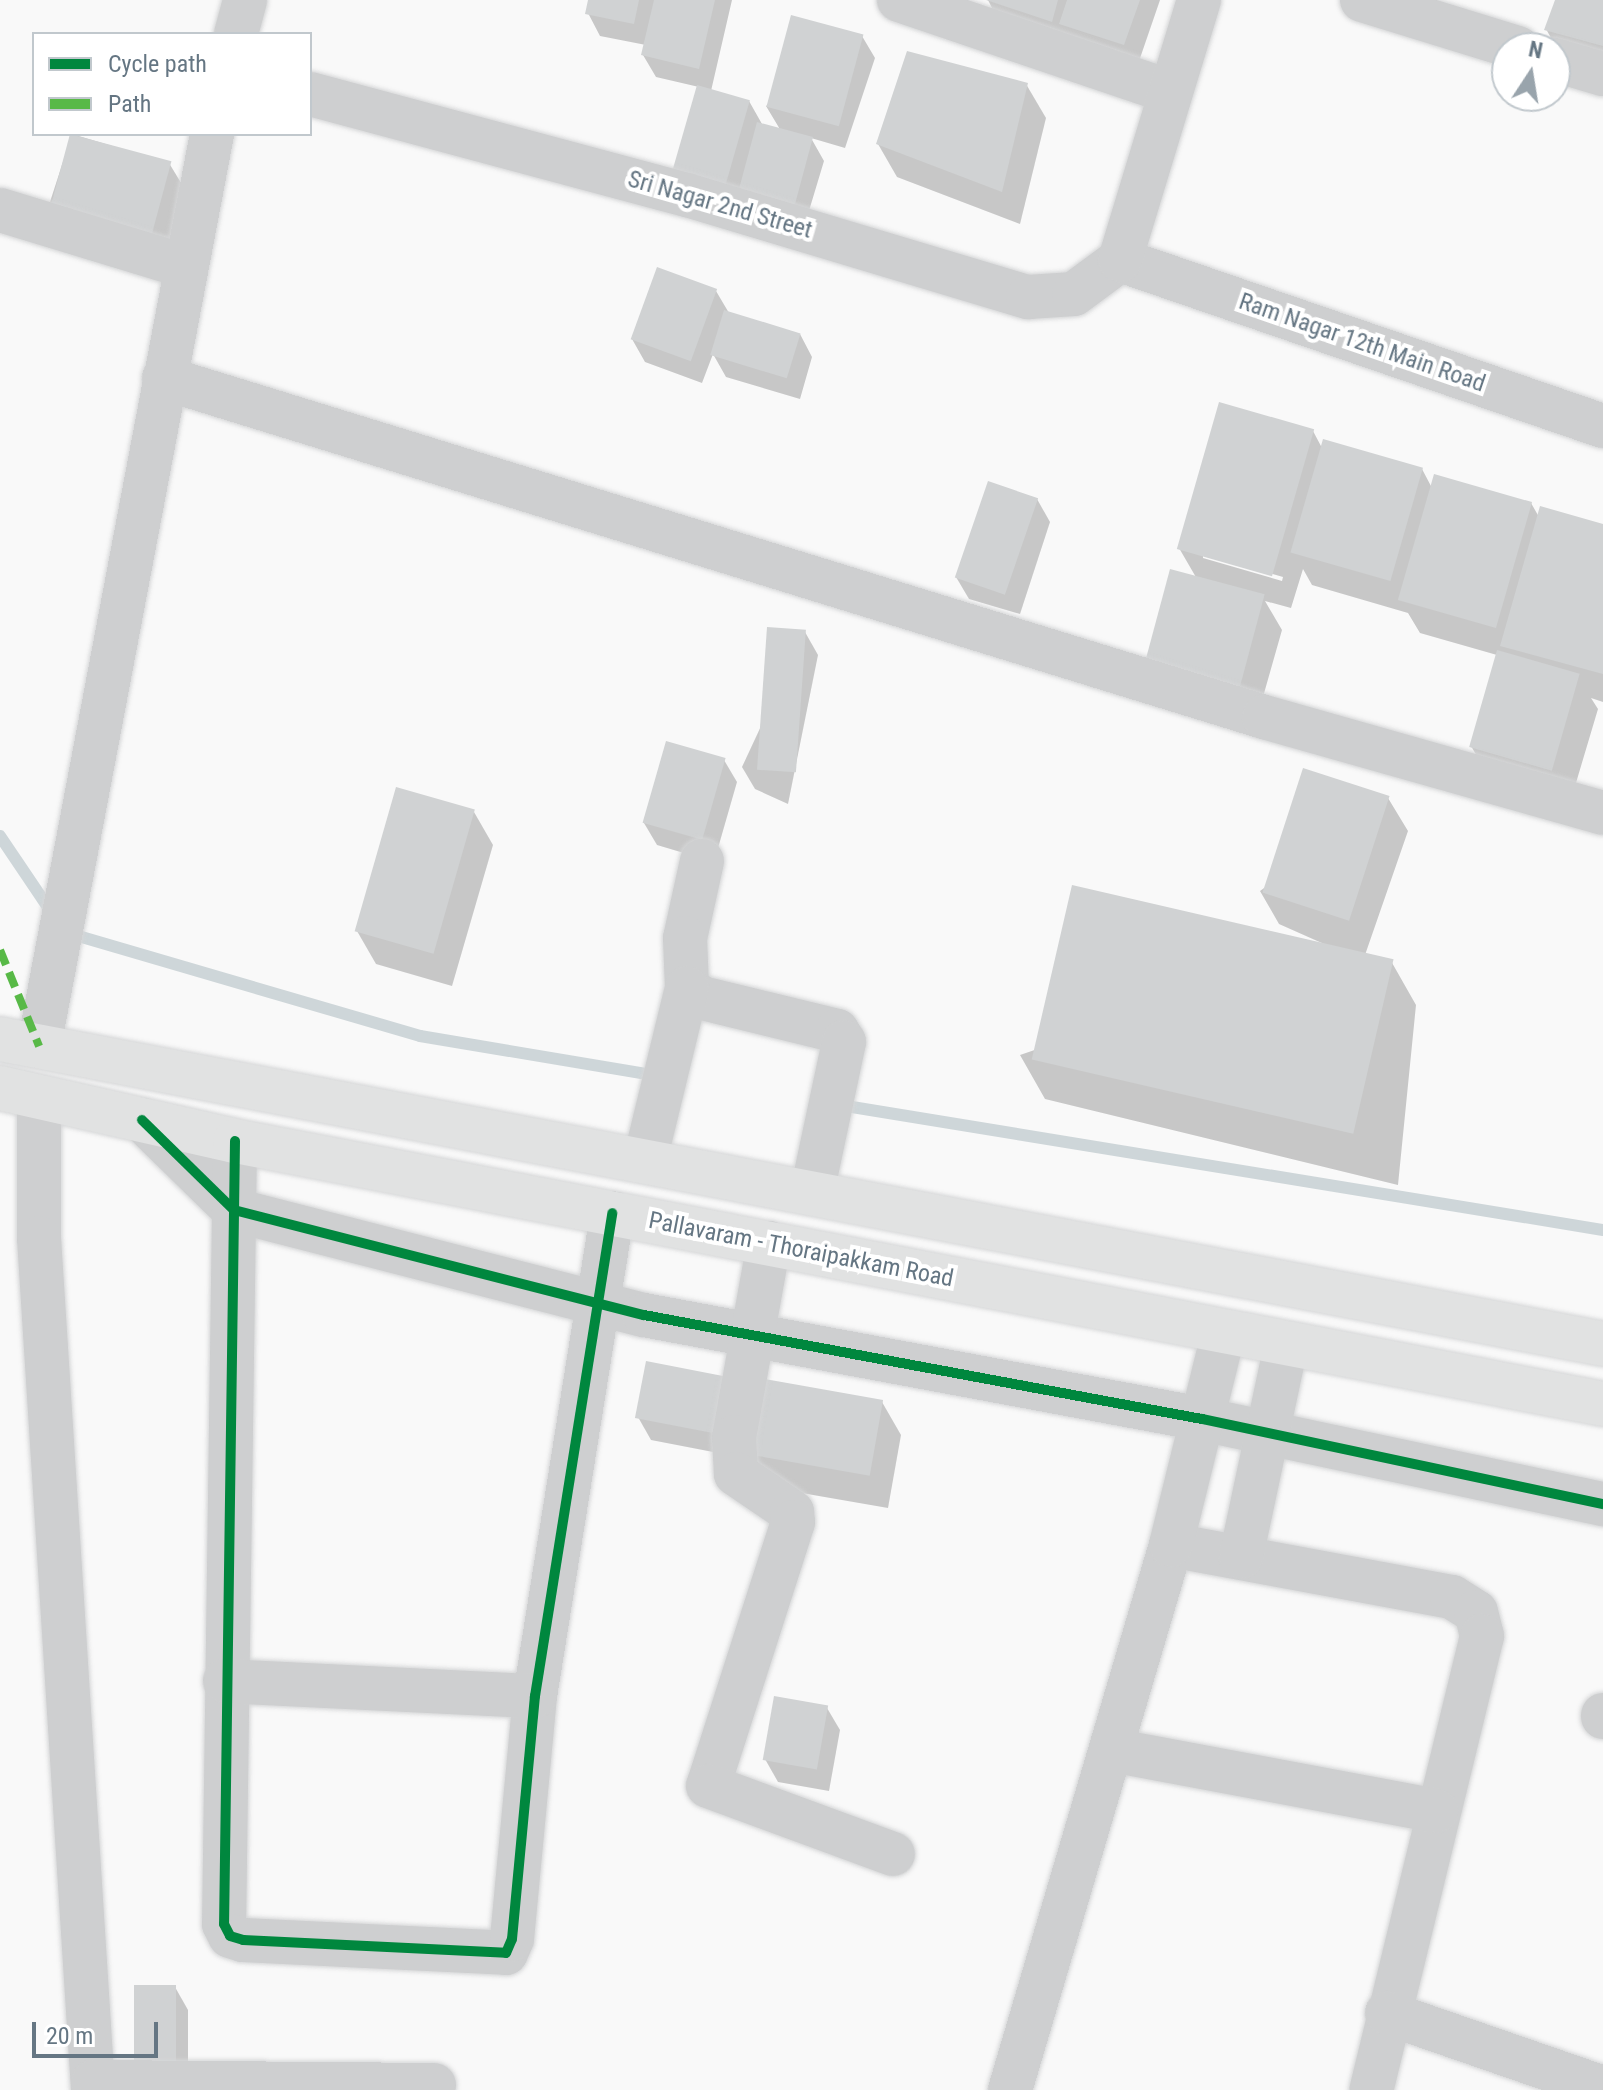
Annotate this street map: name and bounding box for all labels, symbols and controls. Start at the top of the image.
legend [32,32,312,136]
north arrow [1491,32,1571,112]
text: N [1526,36,1545,64]
text: Cycle path [108,50,207,78]
text: Path [108,90,151,118]
street label: Sri Nagar 2nd Street [625,165,815,245]
street label: Ram Nagar 12th Main Road [1235,287,1489,399]
street label: Pallavaram - Thoraipakkam Road [646,1206,956,1294]
scale bar [36,2006,162,2056]
text: 20 m [46,2022,93,2050]

